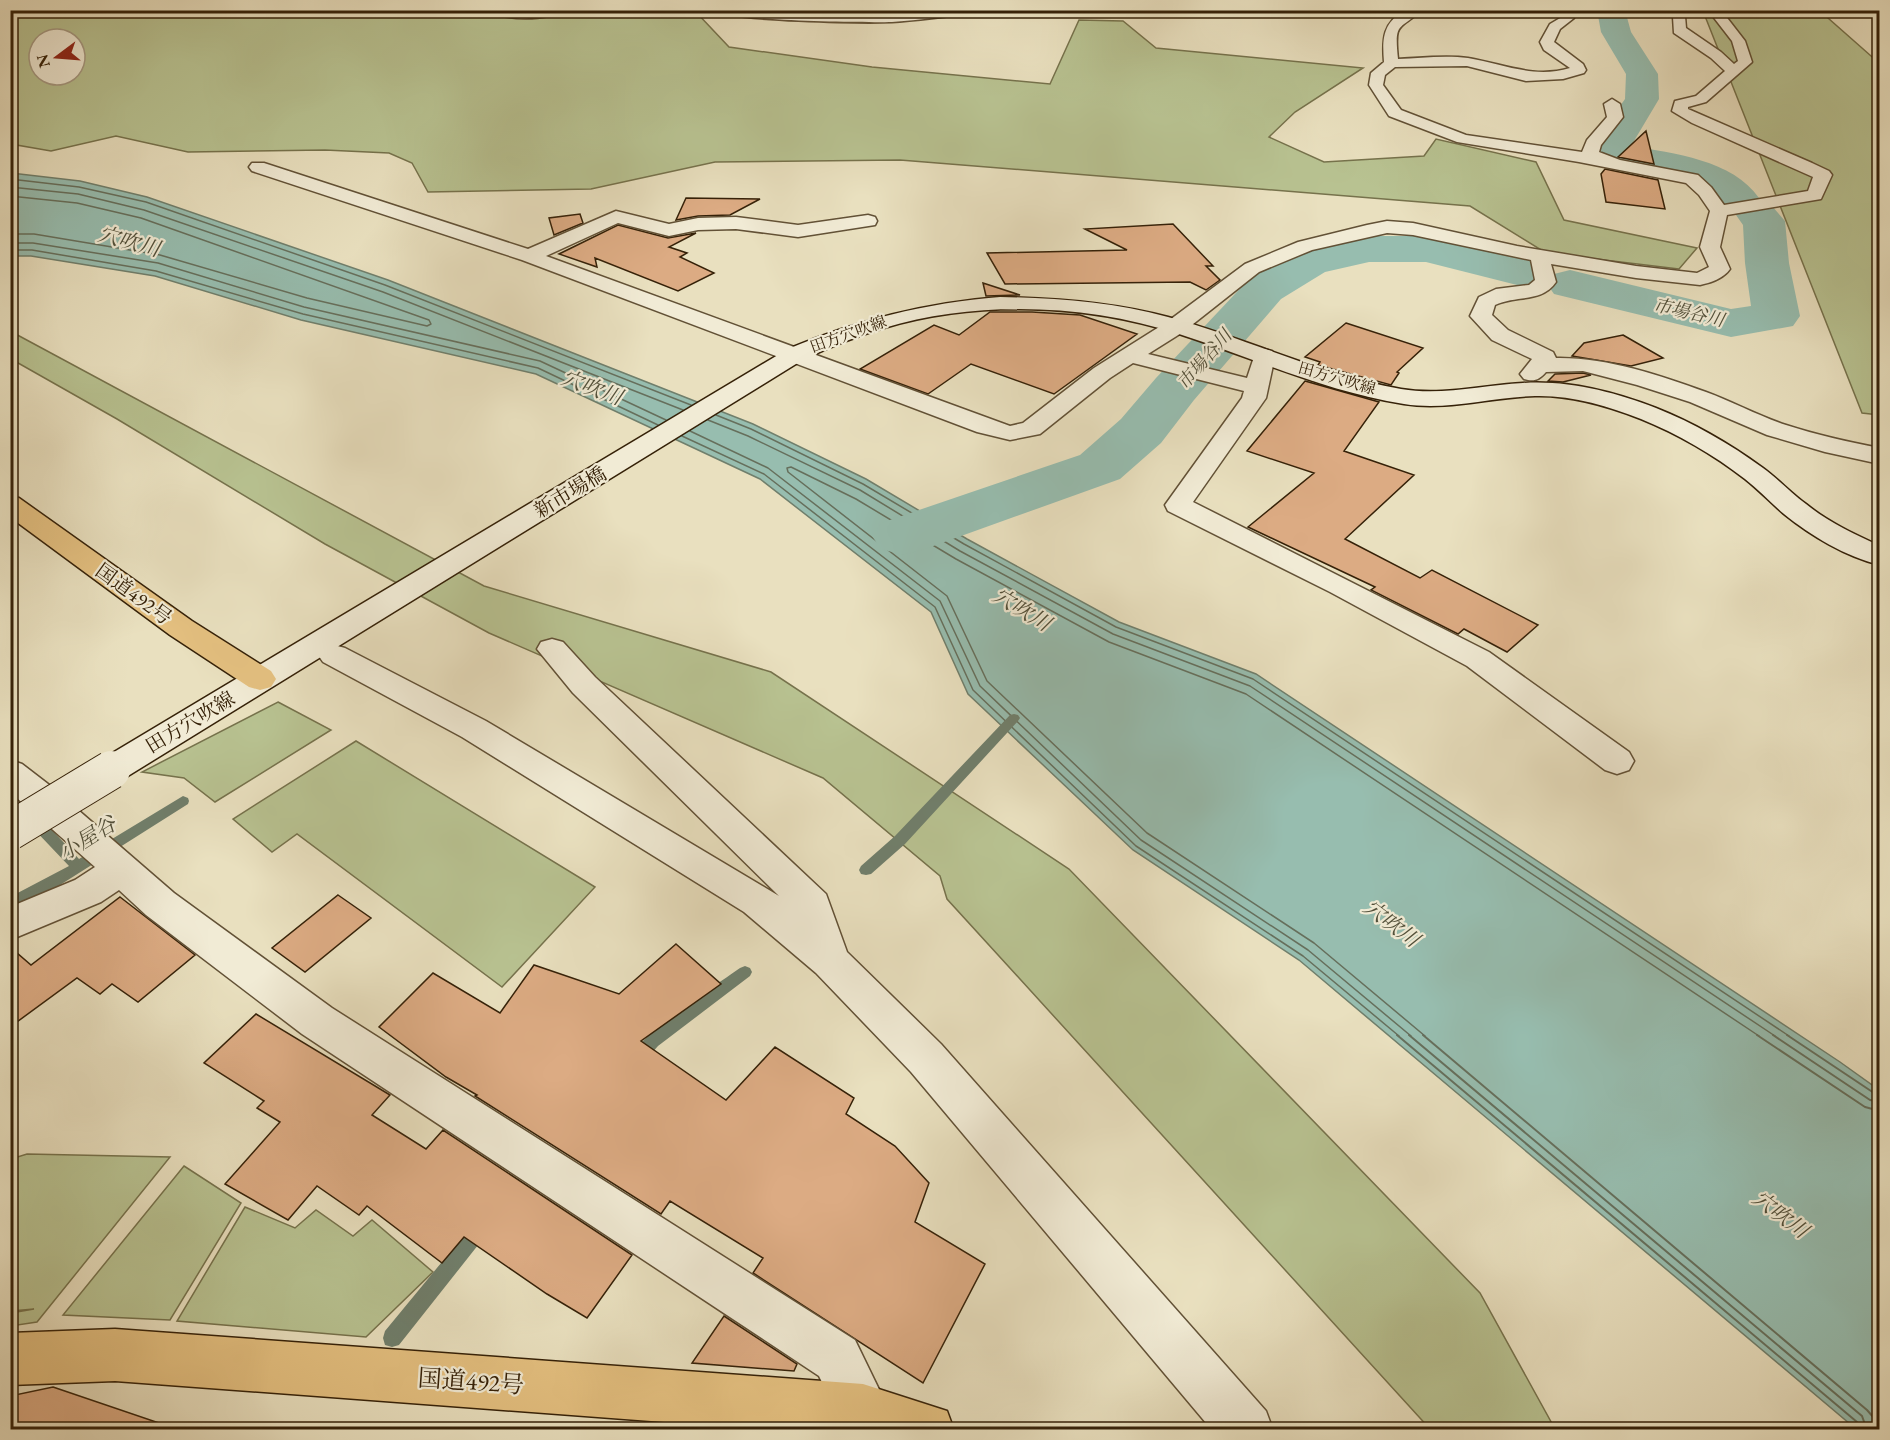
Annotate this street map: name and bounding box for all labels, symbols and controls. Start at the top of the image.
north arrow [27,27,87,87]
text: N [31,52,55,70]
water label: 穴吹川 [95,220,165,263]
water label: 市場谷川 [1651,293,1729,332]
street label: 田方穴吹線 [807,310,889,358]
water label: 市場谷川 [1172,323,1238,394]
street label: 田方穴吹線 [1296,357,1378,399]
water label: 穴吹川 [558,364,628,411]
street label: 新市場橋 [529,460,611,524]
street label: 国道492号 [90,557,178,631]
water label: 穴吹川 [988,581,1058,638]
street label: 田方穴吹線 [140,685,240,759]
water label: 小屋谷 [53,809,123,866]
water label: 穴吹川 [1359,893,1427,954]
water label: 穴吹川 [1748,1184,1816,1245]
street label: 国道492号 [417,1362,525,1400]

